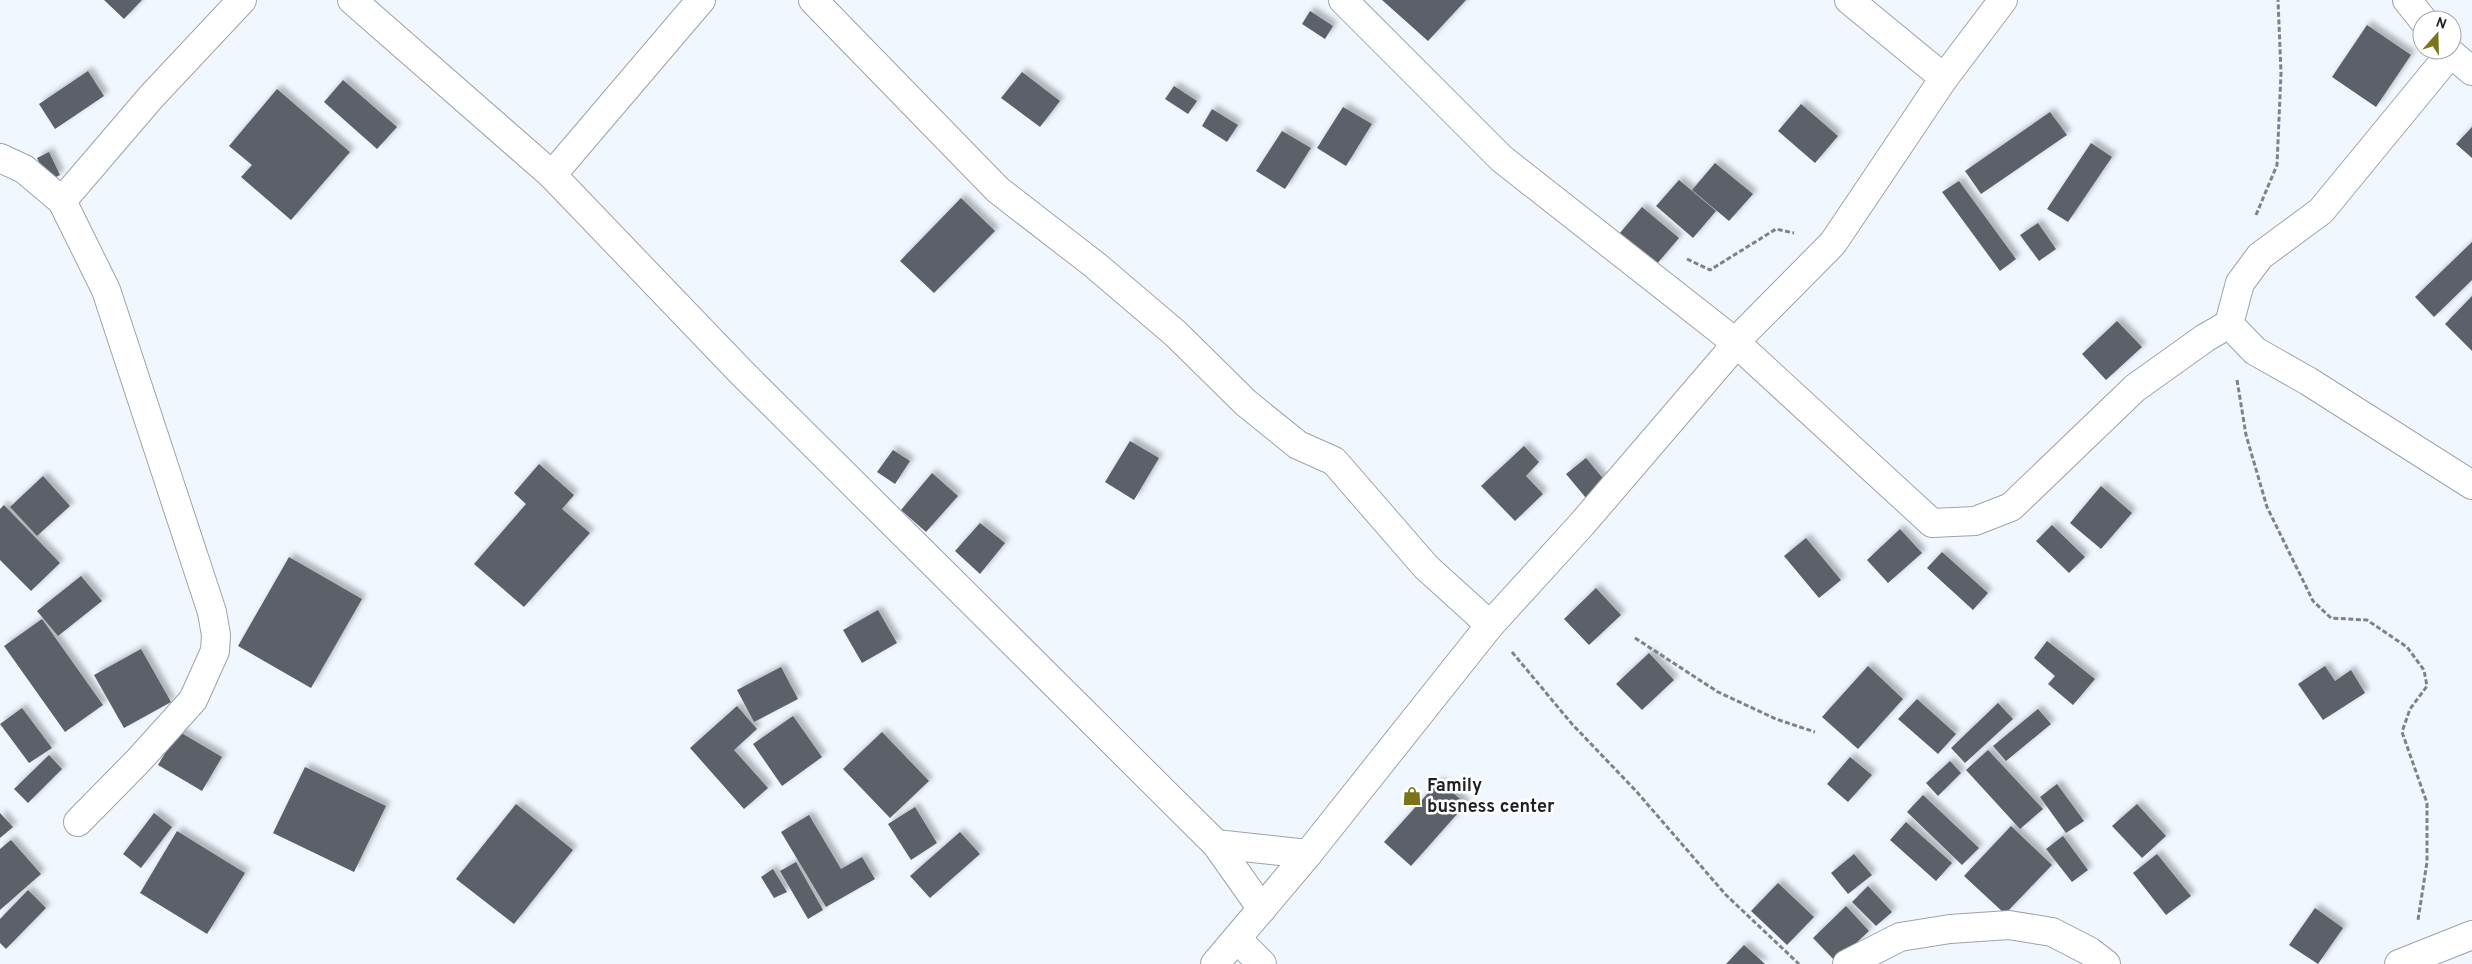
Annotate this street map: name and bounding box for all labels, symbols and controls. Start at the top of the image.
north arrow [2412,10,2462,60]
text: N [2433,14,2449,34]
place label: Family busness center [1427,775,1555,819]
shop icon: Family busness center [1401,785,1423,807]

